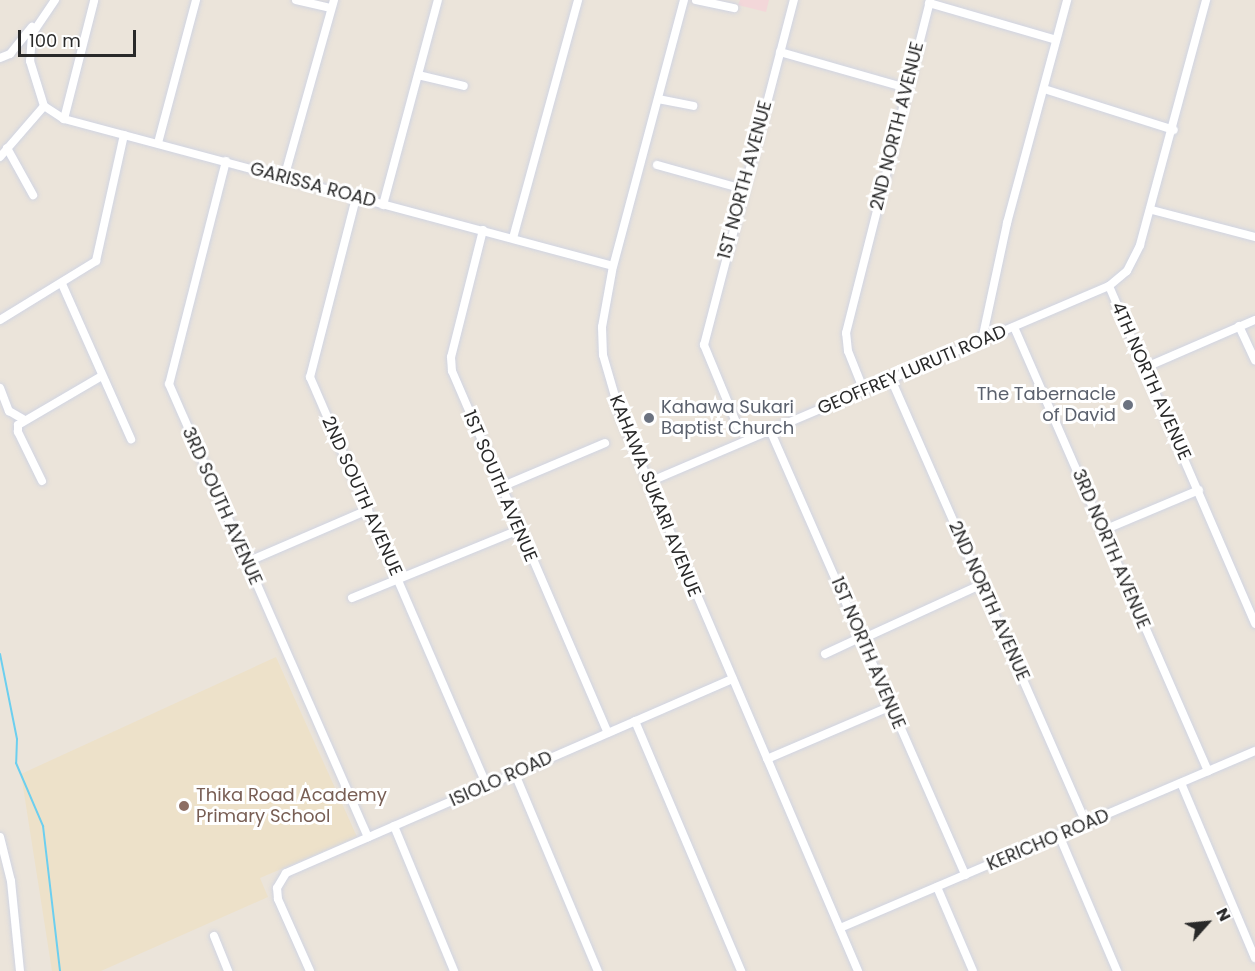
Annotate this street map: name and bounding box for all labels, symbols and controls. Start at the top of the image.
scale bar [21,18,140,56]
text: 100 m [29,28,81,53]
street label: 2ND NORTH AVENUE [866,40,928,212]
street label: 1ST NORTH AVENUE [713,98,777,262]
street label: GARISSA ROAD [248,158,378,212]
street label: 4TH NORTH AVENUE [1106,299,1196,463]
street label: GEOFFREY LURUTI ROAD [814,320,1010,420]
place label: The Tabernacle of David [977,384,1116,426]
street label: KAHAWA SUKARI AVENUE [605,392,705,600]
place label: Kahawa Sukari Baptist Church [661,397,794,440]
marker: The Tabernacle of David [1121,398,1135,412]
street label: 1ST SOUTH AVENUE [458,407,542,565]
marker: Kahawa Sukari Baptist Church [642,411,656,425]
street label: 2ND SOUTH AVENUE [317,413,407,579]
street label: 3RD SOUTH AVENUE [177,424,267,588]
street label: 3RD NORTH AVENUE [1068,466,1154,632]
street label: 2ND NORTH AVENUE [944,518,1034,684]
street label: 1ST NORTH AVENUE [826,574,910,732]
street label: ISIOLO ROAD [446,747,556,811]
place label: Thika Road Academy Primary School [196,785,387,828]
marker: Thika Road Academy Primary School [177,799,191,813]
street label: KERICHO ROAD [984,805,1112,875]
north arrow [1177,893,1237,953]
text: N [1210,904,1236,925]

